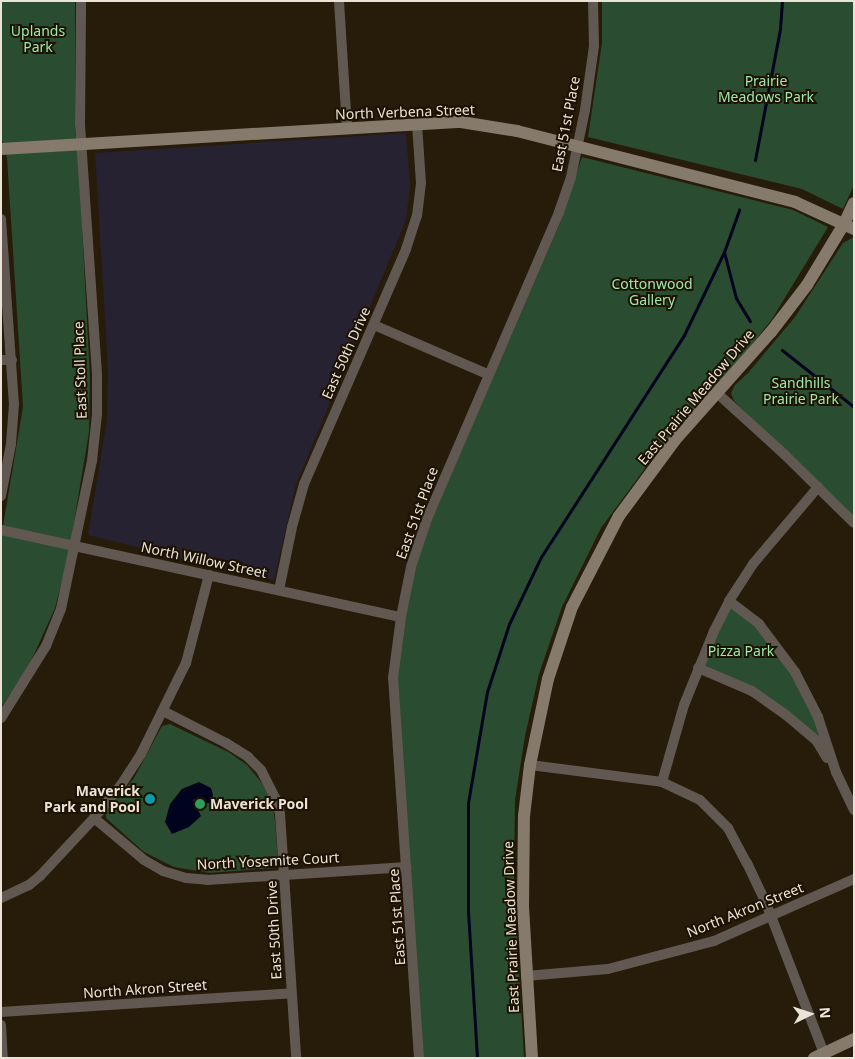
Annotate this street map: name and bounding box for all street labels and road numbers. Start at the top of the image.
street label: East 51st Place [548,75,584,173]
street label: North Verbena Street [335,101,475,123]
street label: East 50th Drive [318,304,374,402]
street label: East Stoll Place [70,321,90,419]
street label: East Prairie Meadow Drive [634,326,758,468]
street label: East 51st Place [393,465,441,561]
street label: North Willow Street [140,538,268,582]
street label: East Prairie Meadow Drive [500,841,522,1013]
street label: North Yosemite Court [196,849,340,873]
street label: East 51st Place [385,868,409,966]
street label: North Akron Street [684,879,806,941]
street label: East 50th Drive [263,880,285,980]
street label: North Akron Street [83,976,207,1002]

